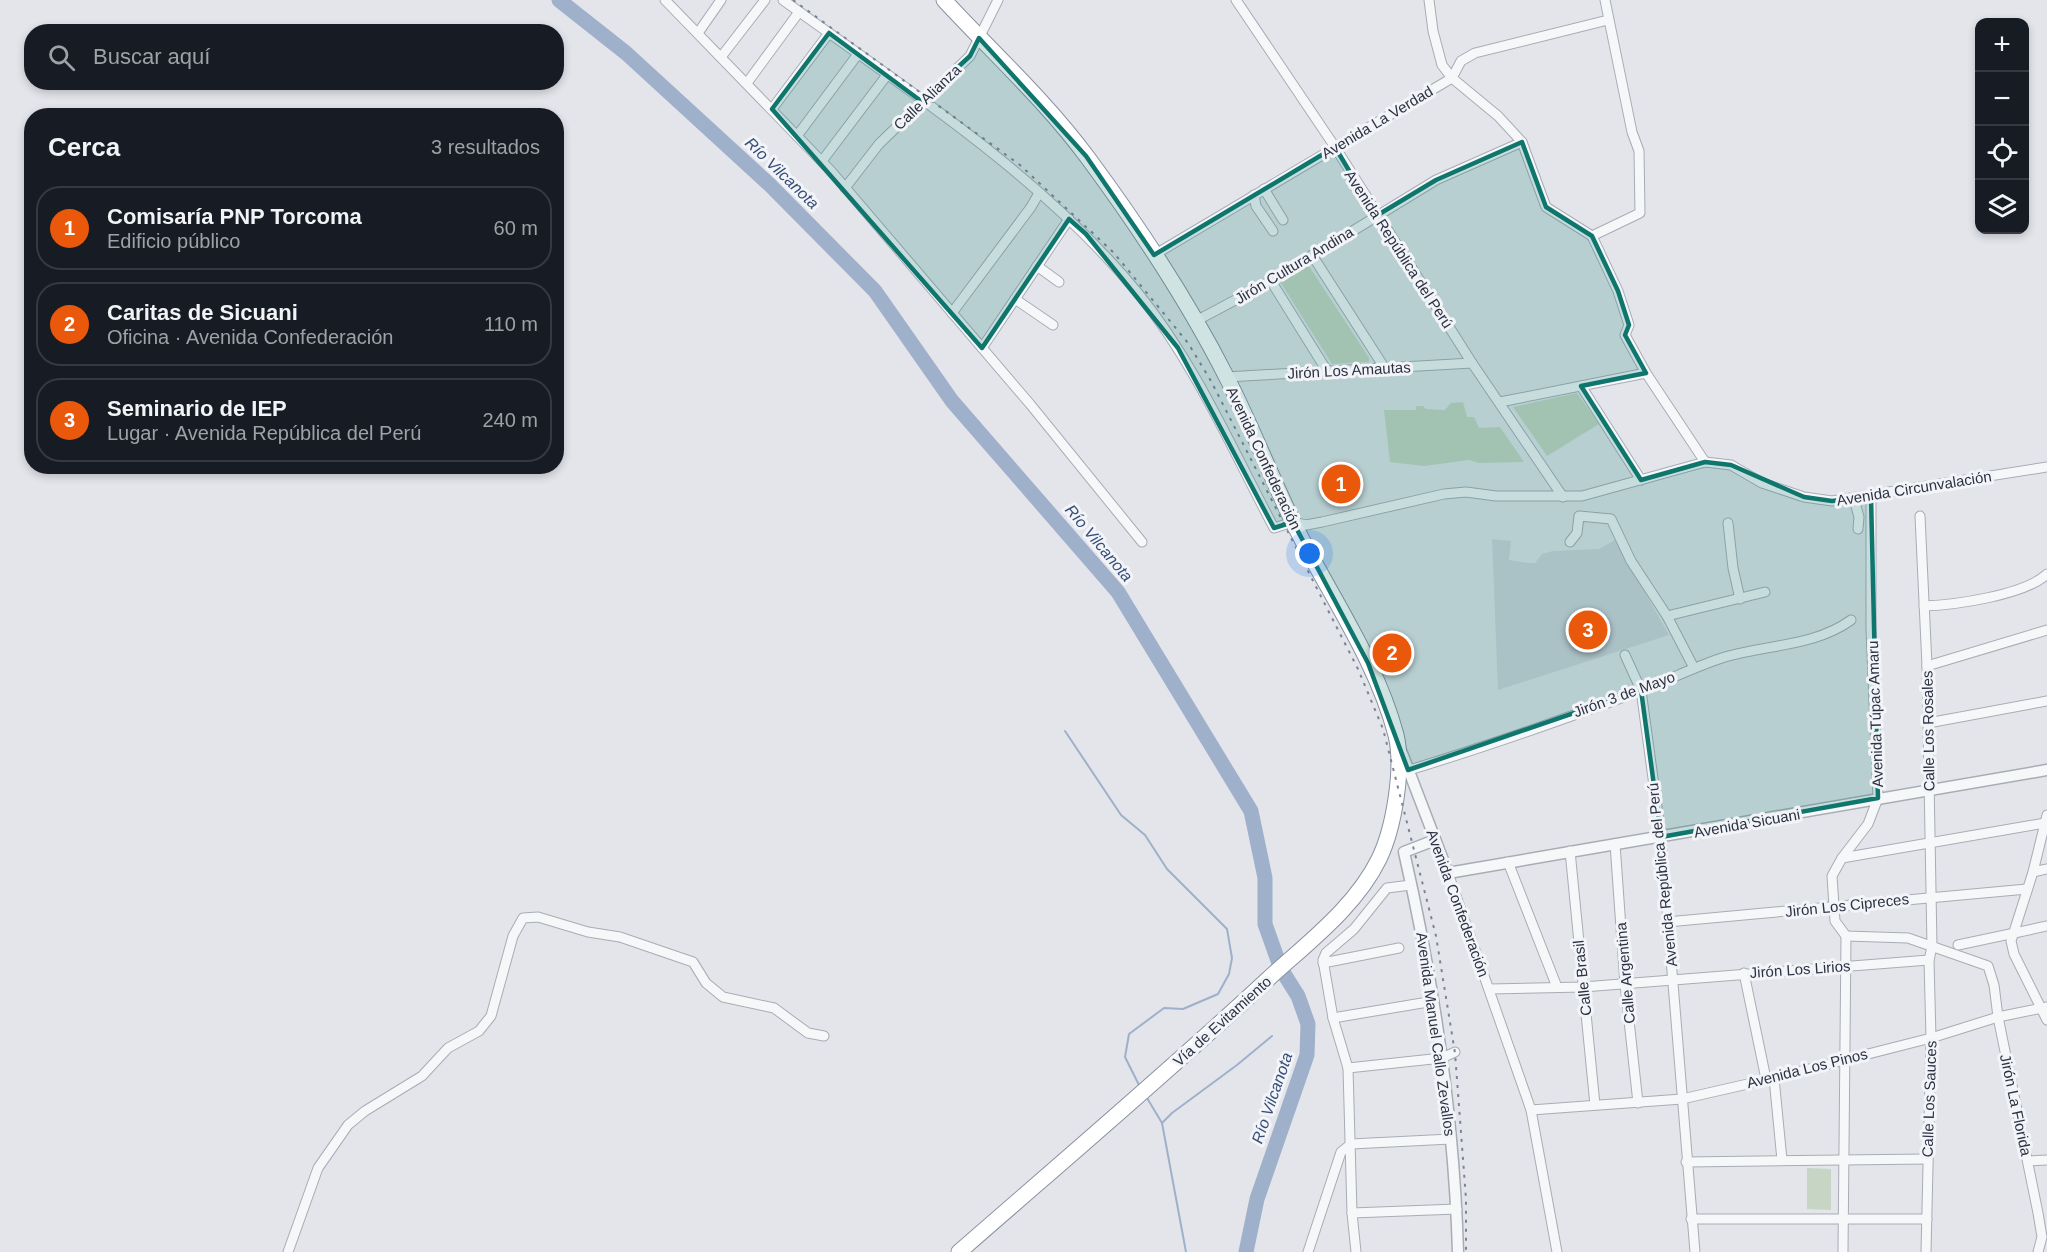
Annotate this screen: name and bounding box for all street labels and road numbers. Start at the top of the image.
street label: Calle Alianza [890,60,965,133]
street label: Avenida La Verdad [1318,82,1436,162]
street label: Avenida República del Perú [1342,167,1456,331]
street label: Jirón Cultura Andina [1232,223,1357,307]
street label: Jirón Los Amautas [1287,358,1411,382]
street label: Avenida Confederación [1223,384,1305,532]
street label: Avenida Circunvalación [1835,467,1993,509]
street label: Avenida Túpac Amaru [1864,640,1886,788]
street label: Jirón 3 de Mayo [1571,668,1677,720]
street label: Calle Los Rosales [1918,670,1938,792]
street label: Avenida República del Perú [1644,782,1680,968]
street label: Avenida Sicuani [1693,805,1801,841]
street label: Avenida Confederación [1423,827,1493,979]
street label: Jirón Los Cipreces [1784,890,1910,920]
street label: Calle Argentina [1612,921,1638,1024]
street label: Avenida Manuel Callo Zevallos [1413,931,1459,1137]
street label: Calle Brasil [1570,939,1594,1017]
street label: Jirón Los Lirios [1749,957,1851,981]
street label: Vía de Evitamiento [1170,973,1274,1069]
street label: Calle Los Sauces [1918,1040,1940,1158]
street label: Avenida Los Pinos [1745,1045,1869,1091]
street label: Jirón La Florida [1997,1053,2035,1158]

